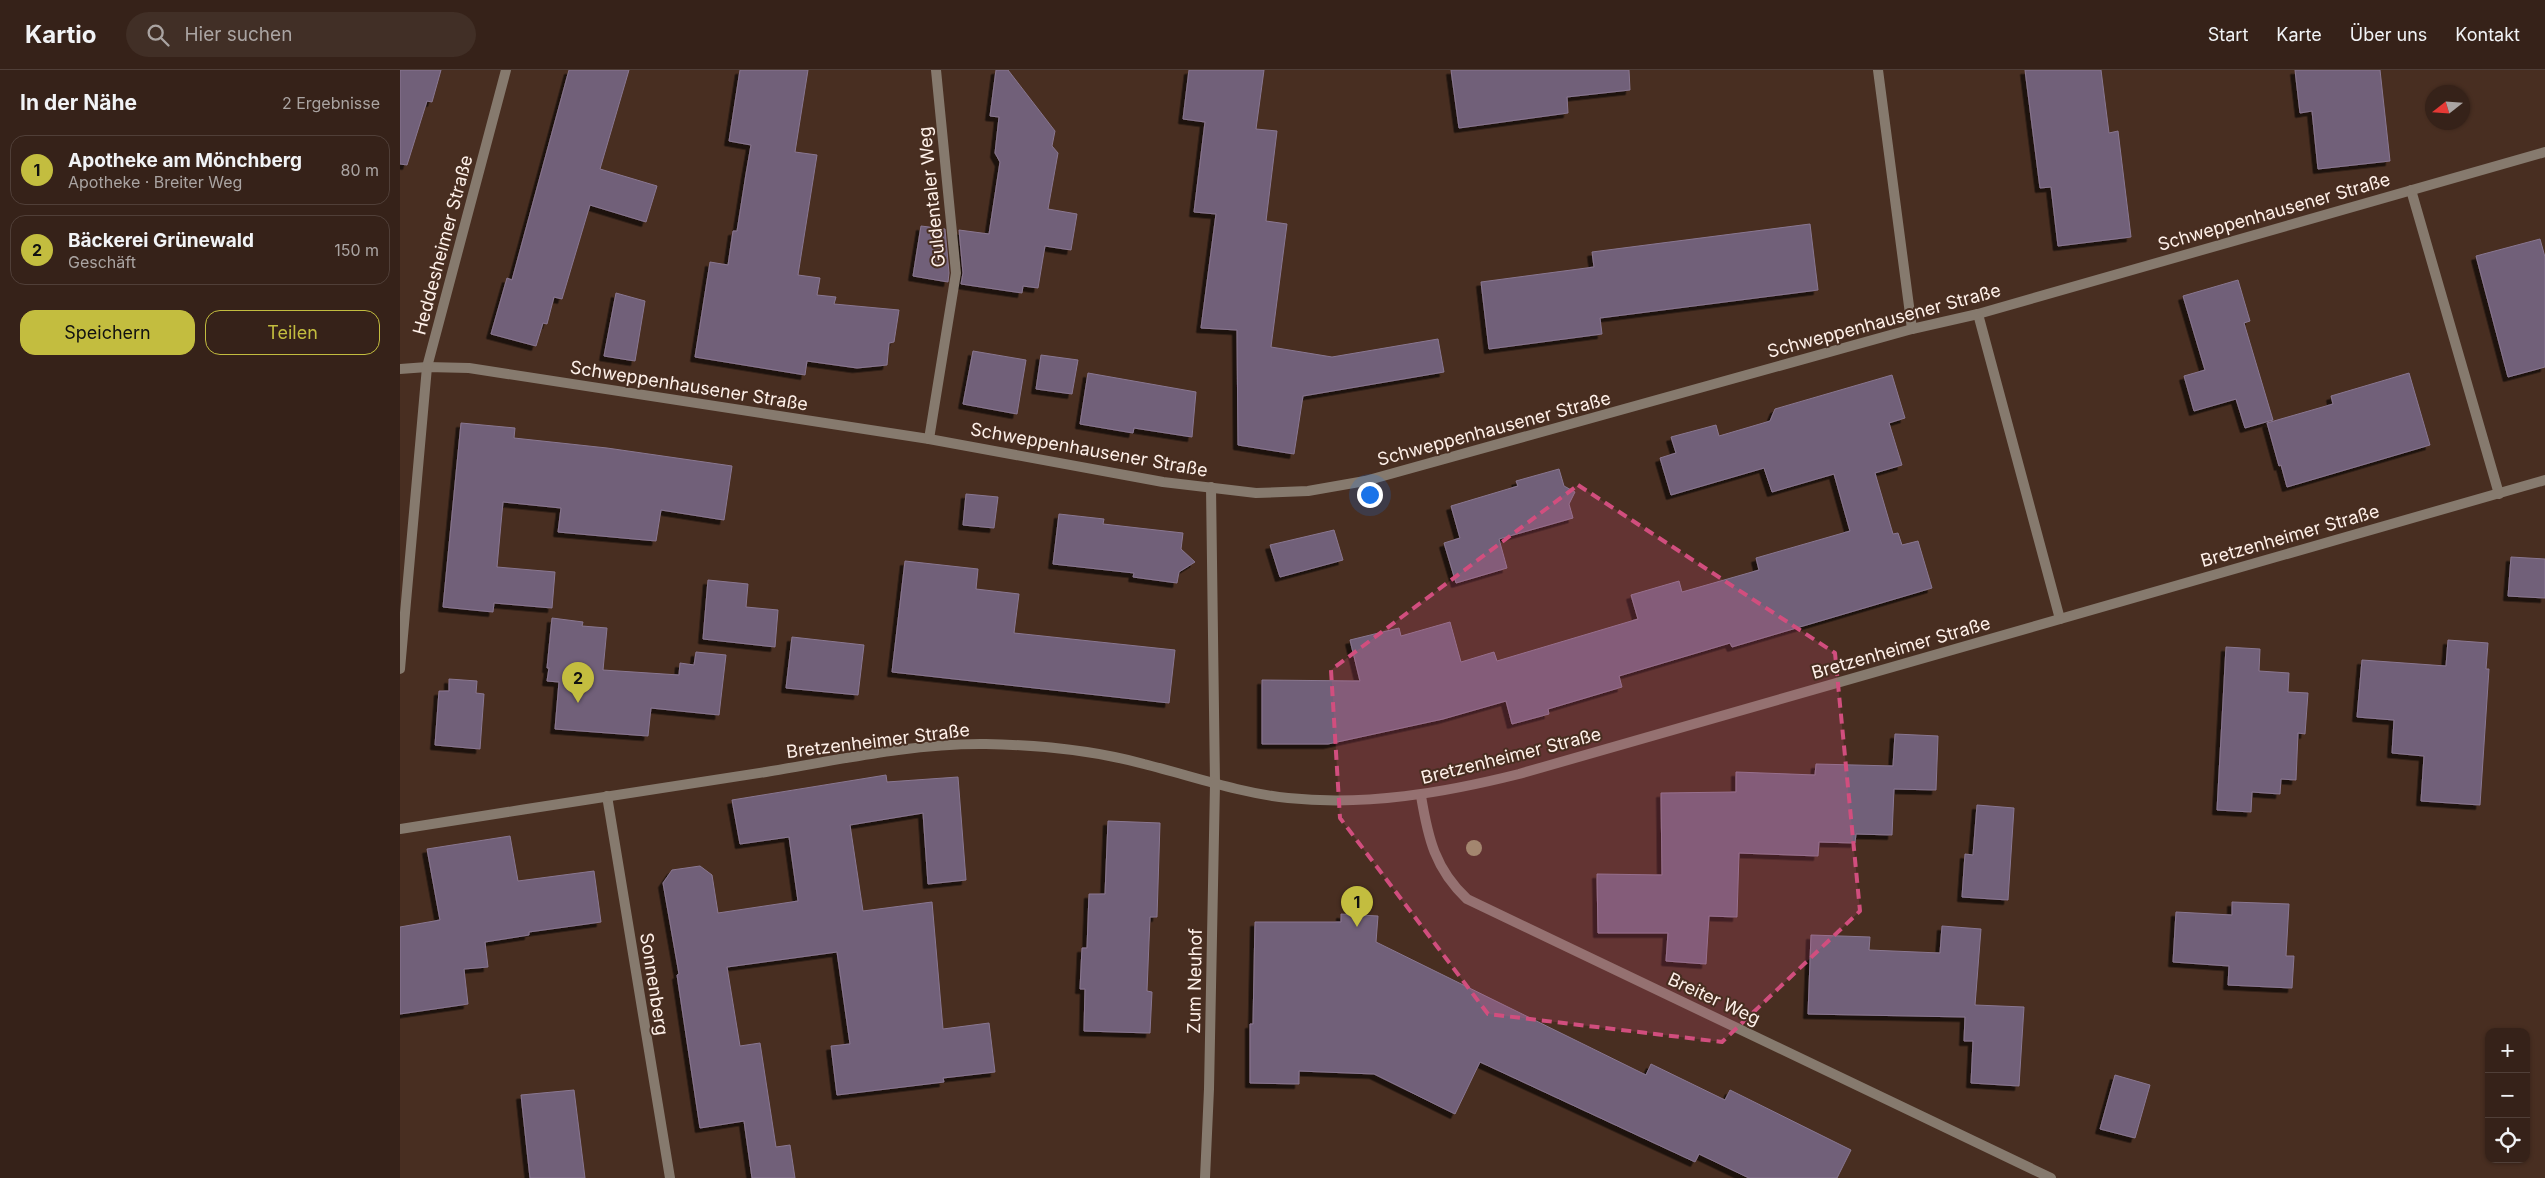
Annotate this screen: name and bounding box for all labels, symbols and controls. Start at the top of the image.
search box [126,12,476,57]
text: Kartio [25,20,96,49]
icon: search [144,21,172,49]
text: Hier suchen [184,23,292,46]
text: Start [2208,24,2248,45]
text: Karte [2276,24,2322,45]
text: Über uns [2350,24,2427,45]
text: Kontakt [2455,24,2520,45]
north arrow [2425,85,2470,130]
text: In der Nähe [20,90,137,115]
text: 2 Ergebnisse [282,93,380,113]
street label: Guldentaler Weg [914,125,949,269]
text: Apotheke am Mönchberg [68,149,302,172]
street label: Heddesheimer Straße [408,153,477,337]
text: 1 [34,160,40,180]
text: 80 m [340,160,379,180]
street label: Schweppenhausener Straße [2155,168,2392,255]
text: Apotheke · Breiter Weg [68,172,242,192]
text: Bäckerei Grünewald [68,229,254,252]
text: 2 [32,240,42,260]
text: 150 m [334,240,379,260]
text: Geschäft [68,252,136,272]
street label: Schweppenhausener Straße [1765,279,2003,362]
button: Speichern [20,310,195,355]
button: Teilen [205,310,380,355]
street label: Schweppenhausener Straße [569,356,810,415]
street label: Schweppenhausener Straße [1375,387,1613,470]
street label: Schweppenhausener Straße [969,418,1209,481]
your location [1357,482,1383,508]
street label: Bretzenheimer Straße [2198,500,2382,571]
street label: Bretzenheimer Straße [1809,612,1993,683]
pin: 2 [562,662,594,703]
street label: Bretzenheimer Straße [785,719,971,762]
street label: Bretzenheimer Straße [1419,723,1603,788]
pin: 1 [1341,886,1373,927]
street label: Zum Neuhof [1183,928,1206,1034]
street label: Sonnenberg [636,931,673,1037]
street label: Breiter Weg [1665,968,1764,1029]
map controls [2485,1028,2530,1163]
button: + [2485,1028,2530,1073]
button: − [2485,1073,2530,1118]
button: locate [2485,1118,2530,1163]

